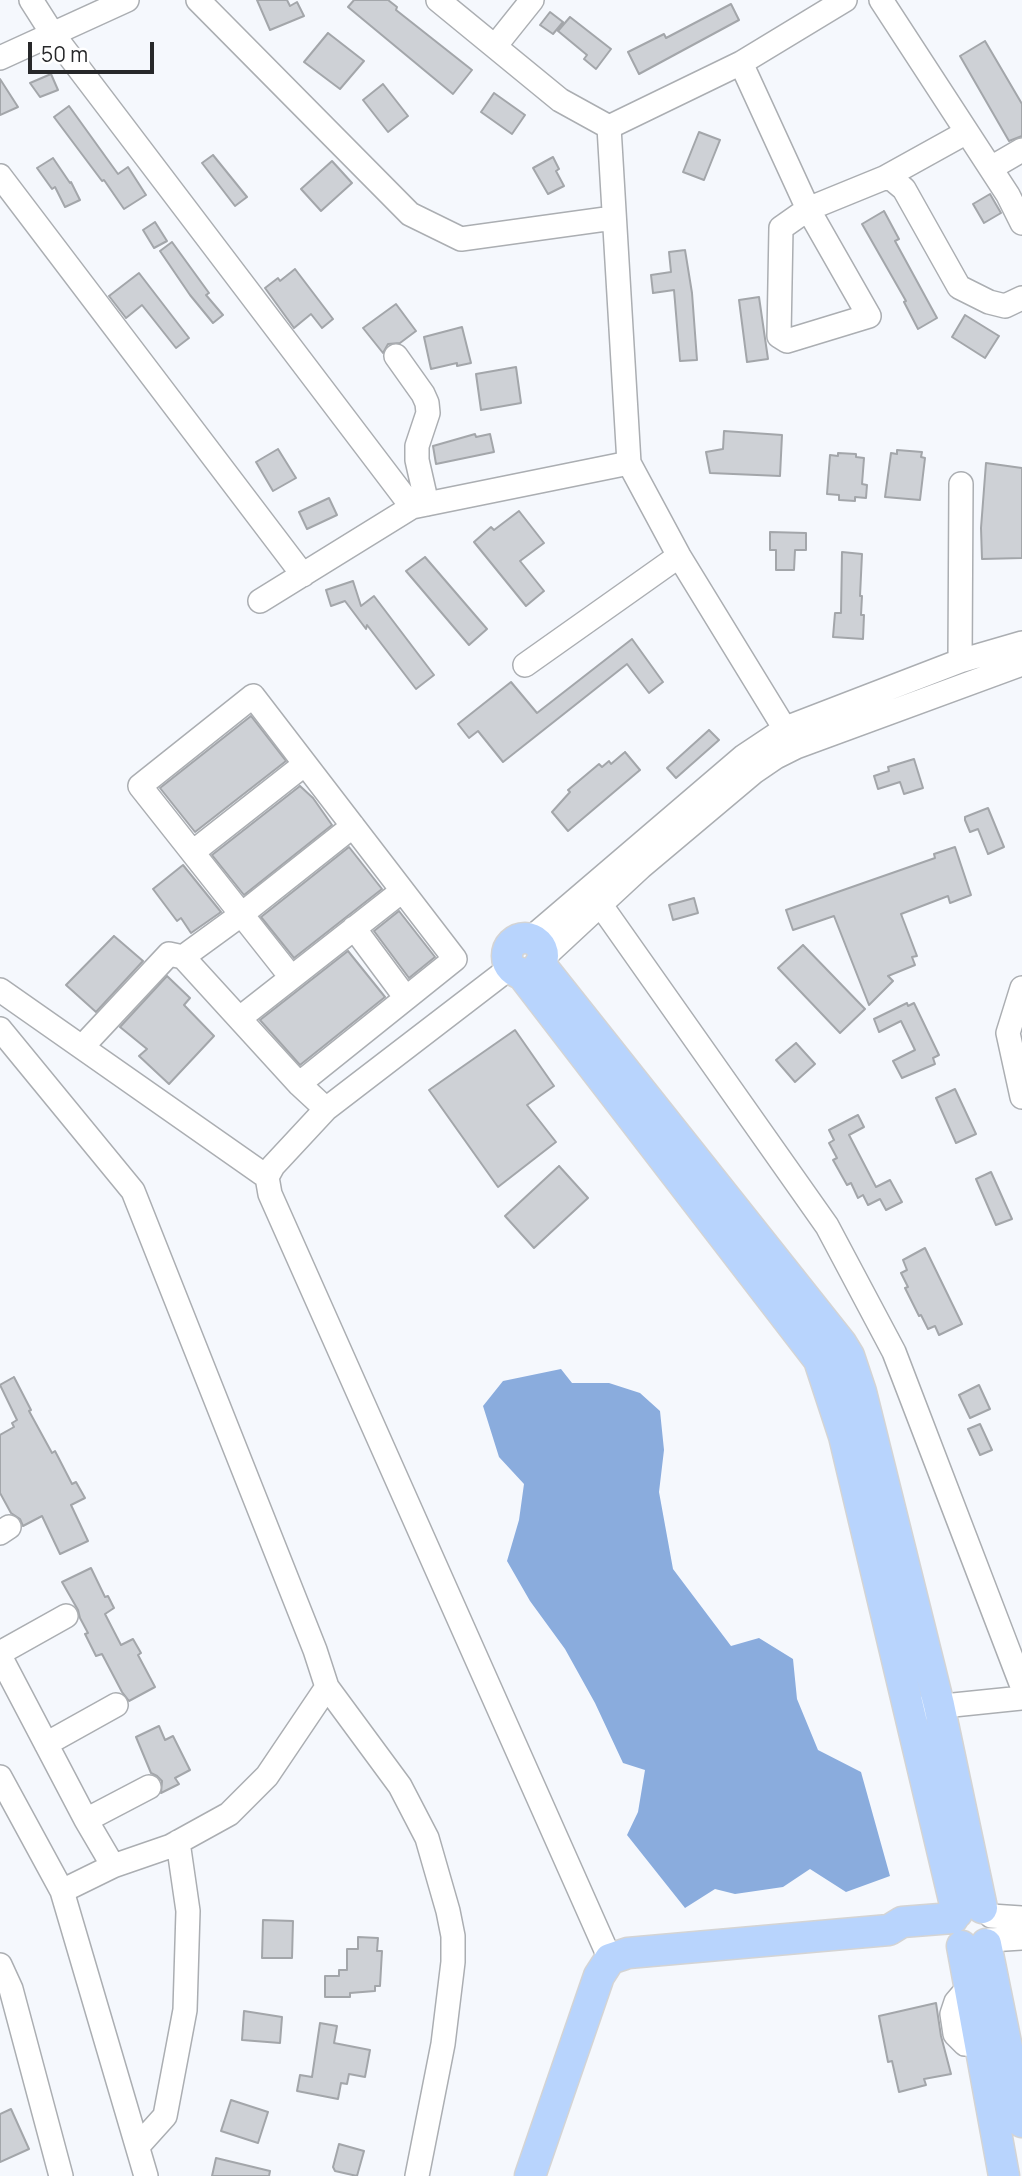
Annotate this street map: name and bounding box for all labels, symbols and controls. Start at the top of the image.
scale bar [32,28,158,72]
text: 50 m [41,40,88,68]

